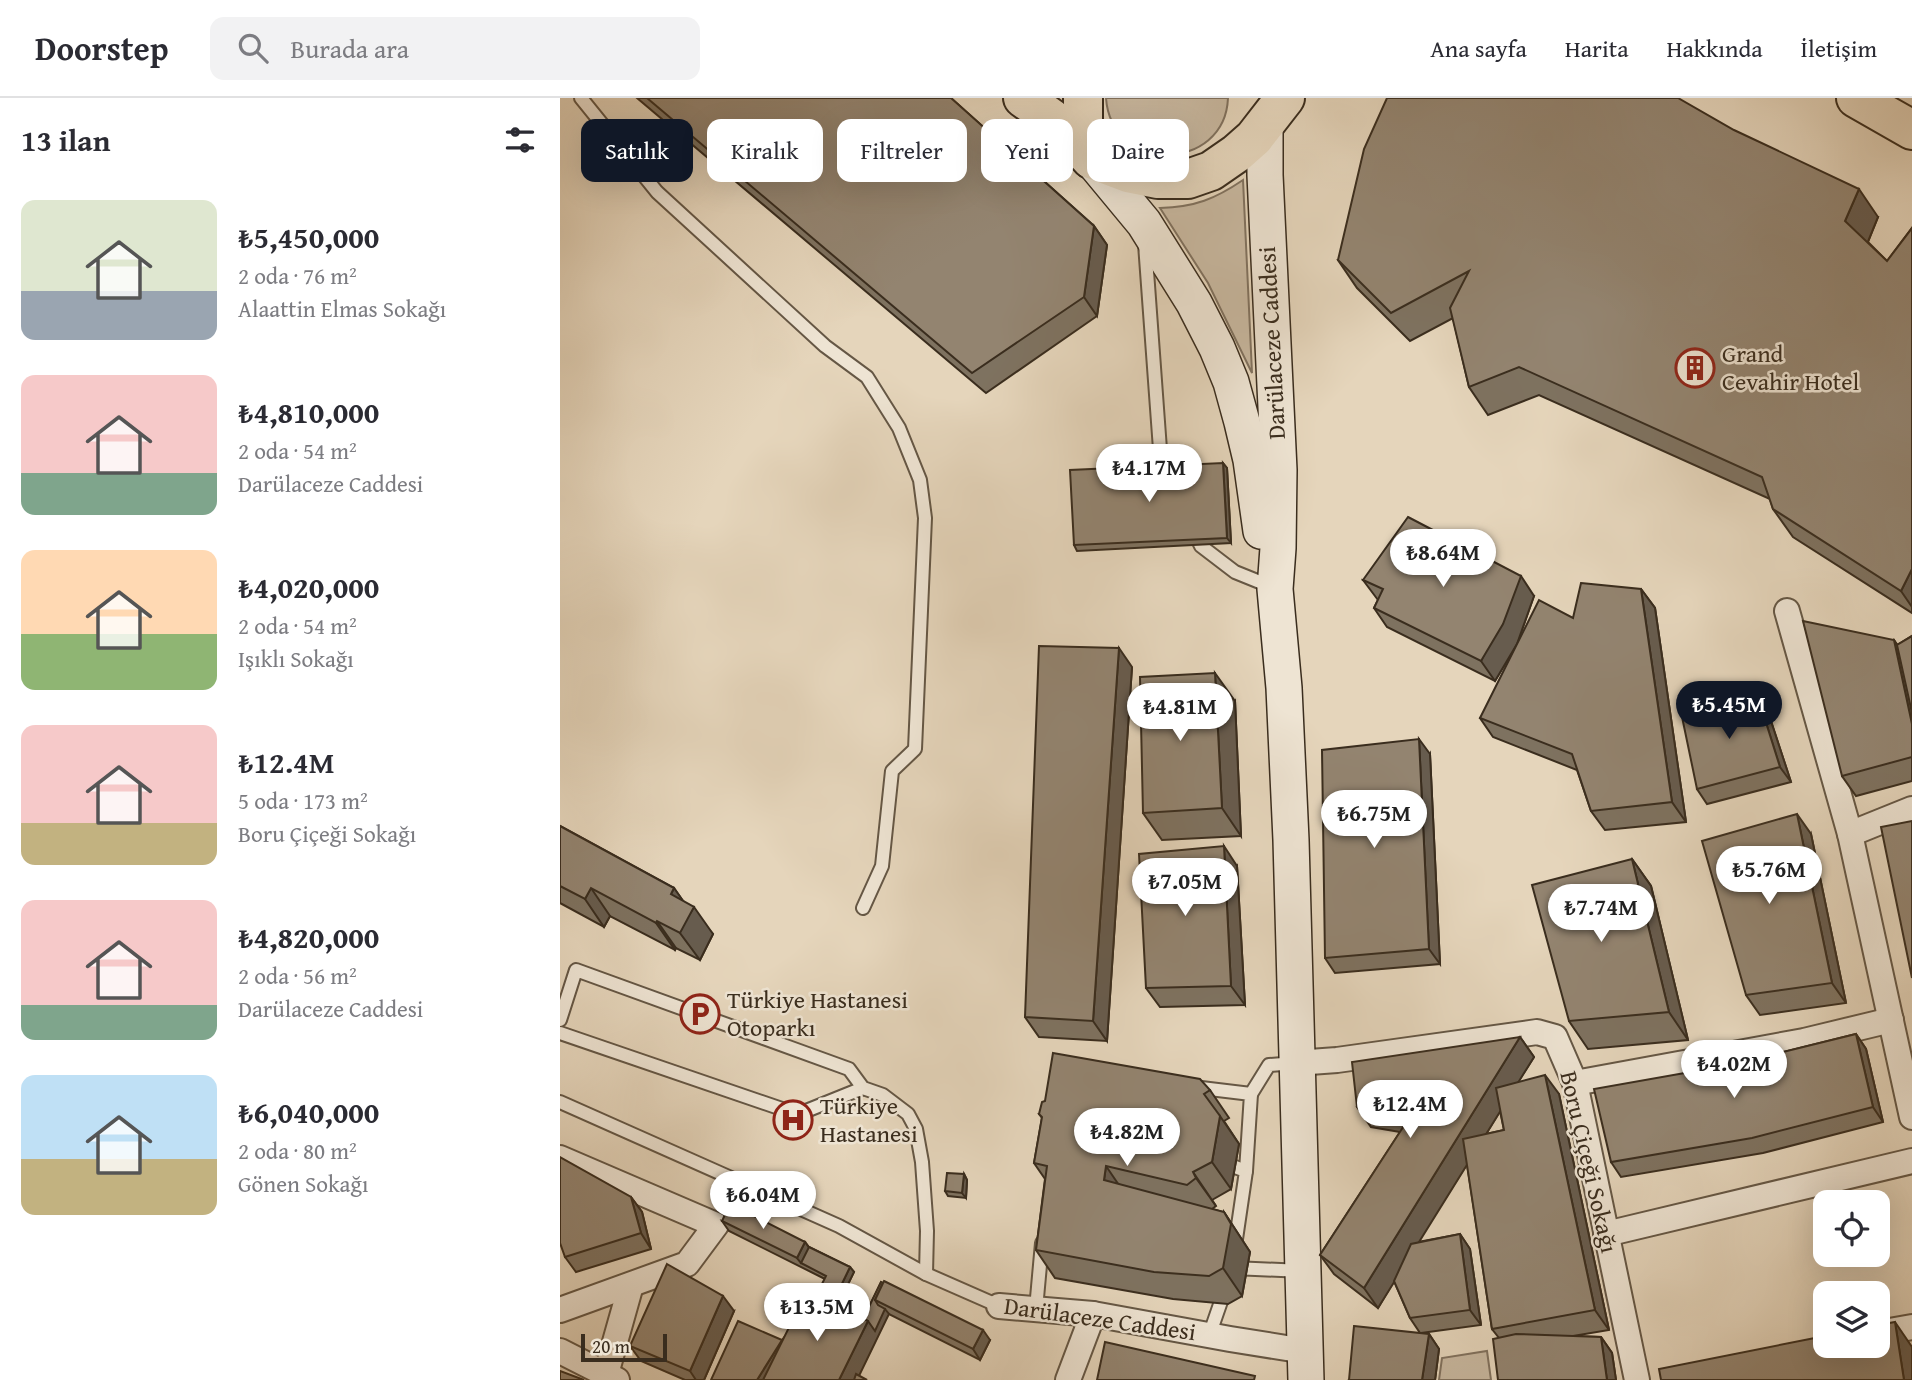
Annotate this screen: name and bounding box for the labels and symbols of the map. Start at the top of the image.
street label: Darülaceze Caddesi [1249,245,1294,440]
place label: Grand Cevahir Hotel [1722,336,1859,399]
building icon: Grand Cevahir Hotel [1674,347,1716,389]
pin: ₺4.17M [1092,444,1206,504]
pin: ₺8.64M [1386,530,1500,589]
pin: ₺5.45M [1672,682,1786,741]
pin: ₺4.81M [1123,684,1237,743]
pin: ₺6.75M [1317,790,1431,850]
pin: ₺5.76M [1712,846,1826,906]
pin: ₺7.05M [1128,858,1242,918]
pin: ₺7.74M [1544,884,1658,944]
place label: Türkiye Hastanesi Otoparkı [727,982,908,1045]
parking icon: Türkiye Hastanesi Otoparkı [679,993,721,1035]
pin: ₺4.02M [1677,1040,1791,1100]
street label: Boru Çiçeği Sokağı [1552,1067,1627,1257]
pin: ₺12.4M [1353,1080,1467,1140]
place label: Türkiye Hastanesi [820,1088,918,1151]
hospital icon: Türkiye Hastanesi [772,1099,814,1141]
pin: ₺4.82M [1070,1108,1184,1168]
pin: ₺6.04M [706,1172,820,1231]
pin: ₺13.5M [760,1284,874,1343]
street label: Darülaceze Caddesi [1002,1288,1199,1349]
scale bar [581,1331,667,1363]

